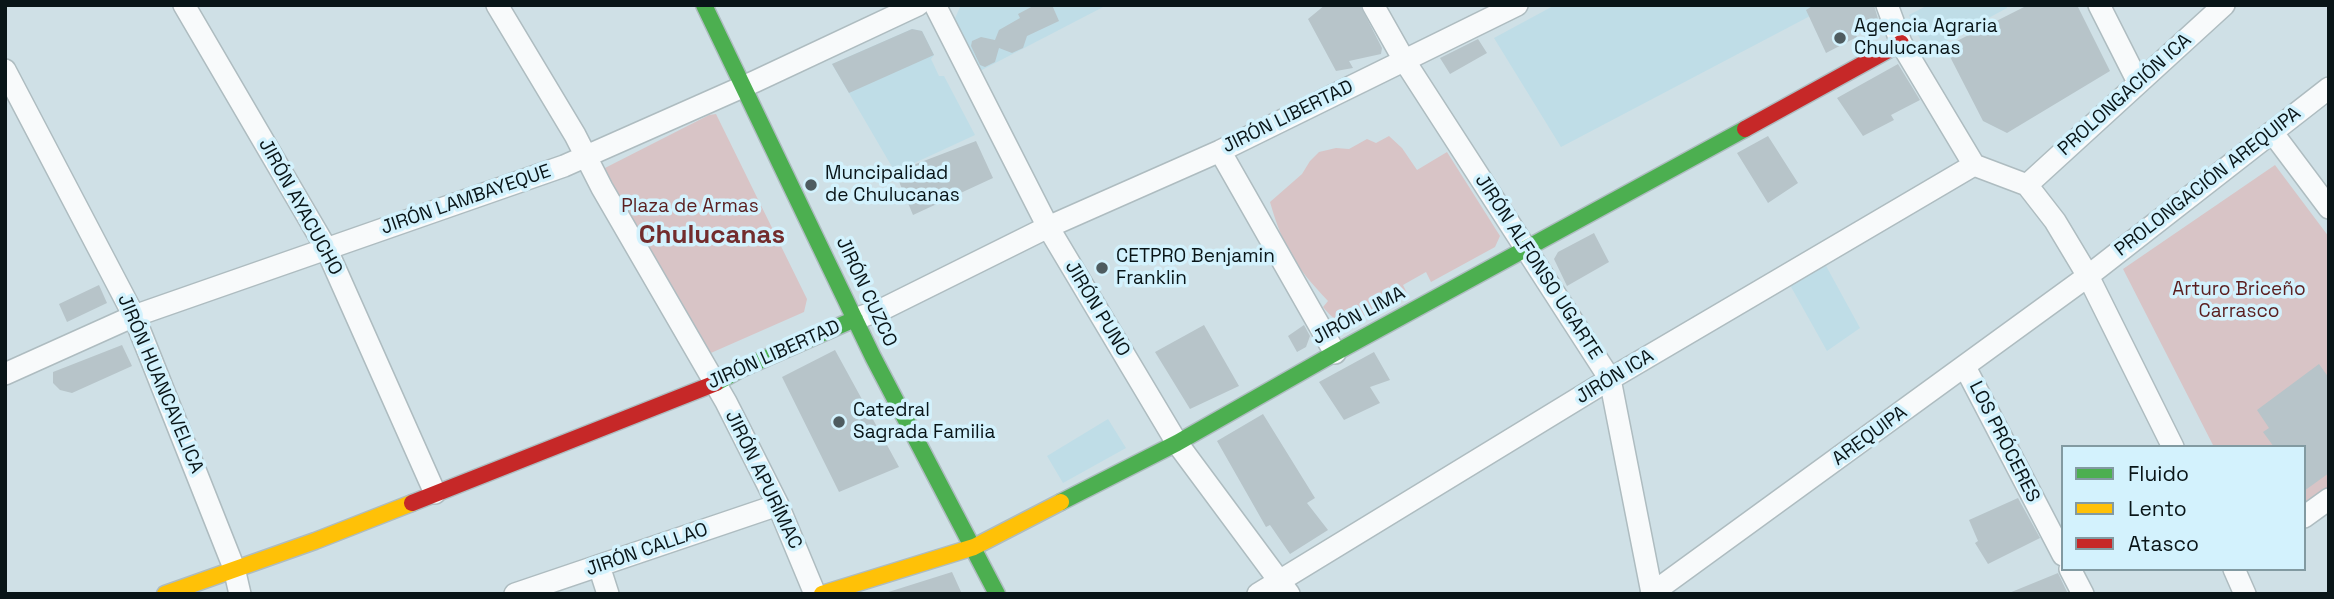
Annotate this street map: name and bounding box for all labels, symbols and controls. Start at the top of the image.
place label: Agencia Agraria Chulucanas [1854,16,1998,60]
street label: PROLONGACIÓN ICA [2054,29,2196,161]
marker: Agencia Agraria Chulucanas [1832,30,1848,46]
street label: JIRÓN LIBERTAD [1219,76,1357,158]
street label: PROLONGACIÓN AREQUIPA [2110,102,2306,262]
street label: JIRÓN AYACUCHO [253,135,347,279]
street label: JIRÓN LAMBAYEQUE [378,160,554,240]
place label: Muncipalidad de Chulucanas [825,163,960,207]
street label: JIRÓN ALFONSO UGARTE [1470,170,1606,364]
marker: Muncipalidad de Chulucanas [803,177,819,193]
park label: Plaza de Armas [621,196,759,218]
district label: Chulucanas [639,220,785,252]
street label: JIRÓN CUZCO [831,233,901,351]
place label: CETPRO Benjamin Franklin [1116,246,1275,290]
street label: JIRÓN PUNO [1060,257,1134,361]
marker: CETPRO Benjamin Franklin [1094,260,1110,276]
park label: Arturo Briceño Carrasco [2172,279,2306,323]
street label: JIRÓN LIMA [1309,282,1409,350]
street label: JIRÓN HUANCAVELICA [112,291,208,477]
street label: JIRÓN LIBERTAD [704,316,844,394]
street label: JIRÓN ICA [1572,345,1658,409]
street label: LOS PRÓCERES [1964,378,2044,506]
place label: Catedral Sagrada Familia [853,400,995,444]
street label: AREQUIPA [1828,401,1912,471]
street label: JIRÓN APURÍMAC [720,407,806,553]
marker: Catedral Sagrada Familia [831,414,847,430]
legend [2061,445,2306,571]
text: Fluido [2128,460,2189,487]
text: Lento [2128,495,2187,522]
street label: JIRÓN CALLAO [583,518,711,582]
text: Atasco [2128,530,2199,557]

